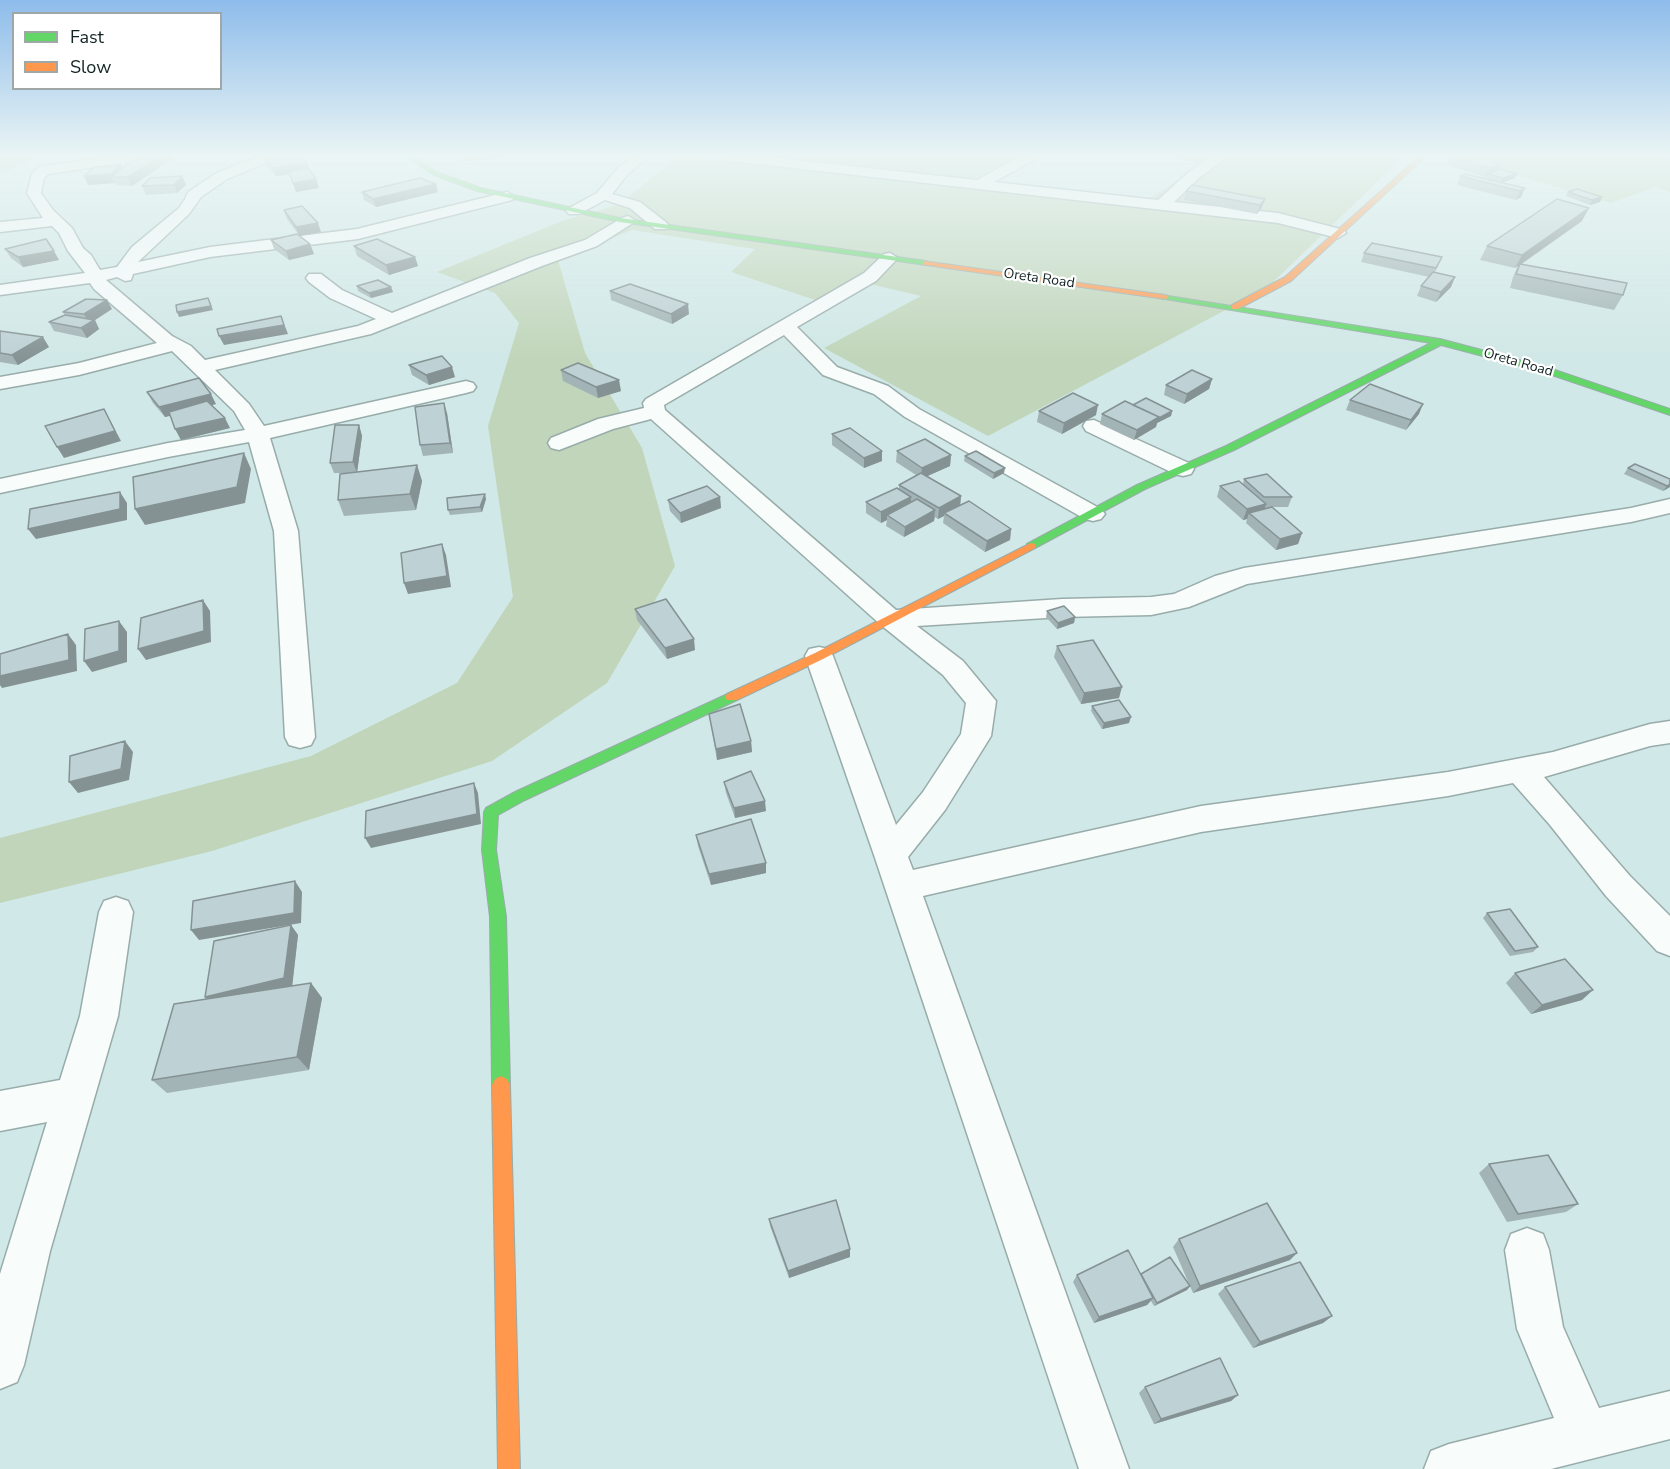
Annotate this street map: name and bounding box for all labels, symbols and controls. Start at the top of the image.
legend [12,12,222,90]
text: Fast [70,25,104,49]
text: Slow [70,55,111,79]
street label: Oreta Road [1002,266,1076,292]
street label: Oreta Road [1481,345,1555,381]

